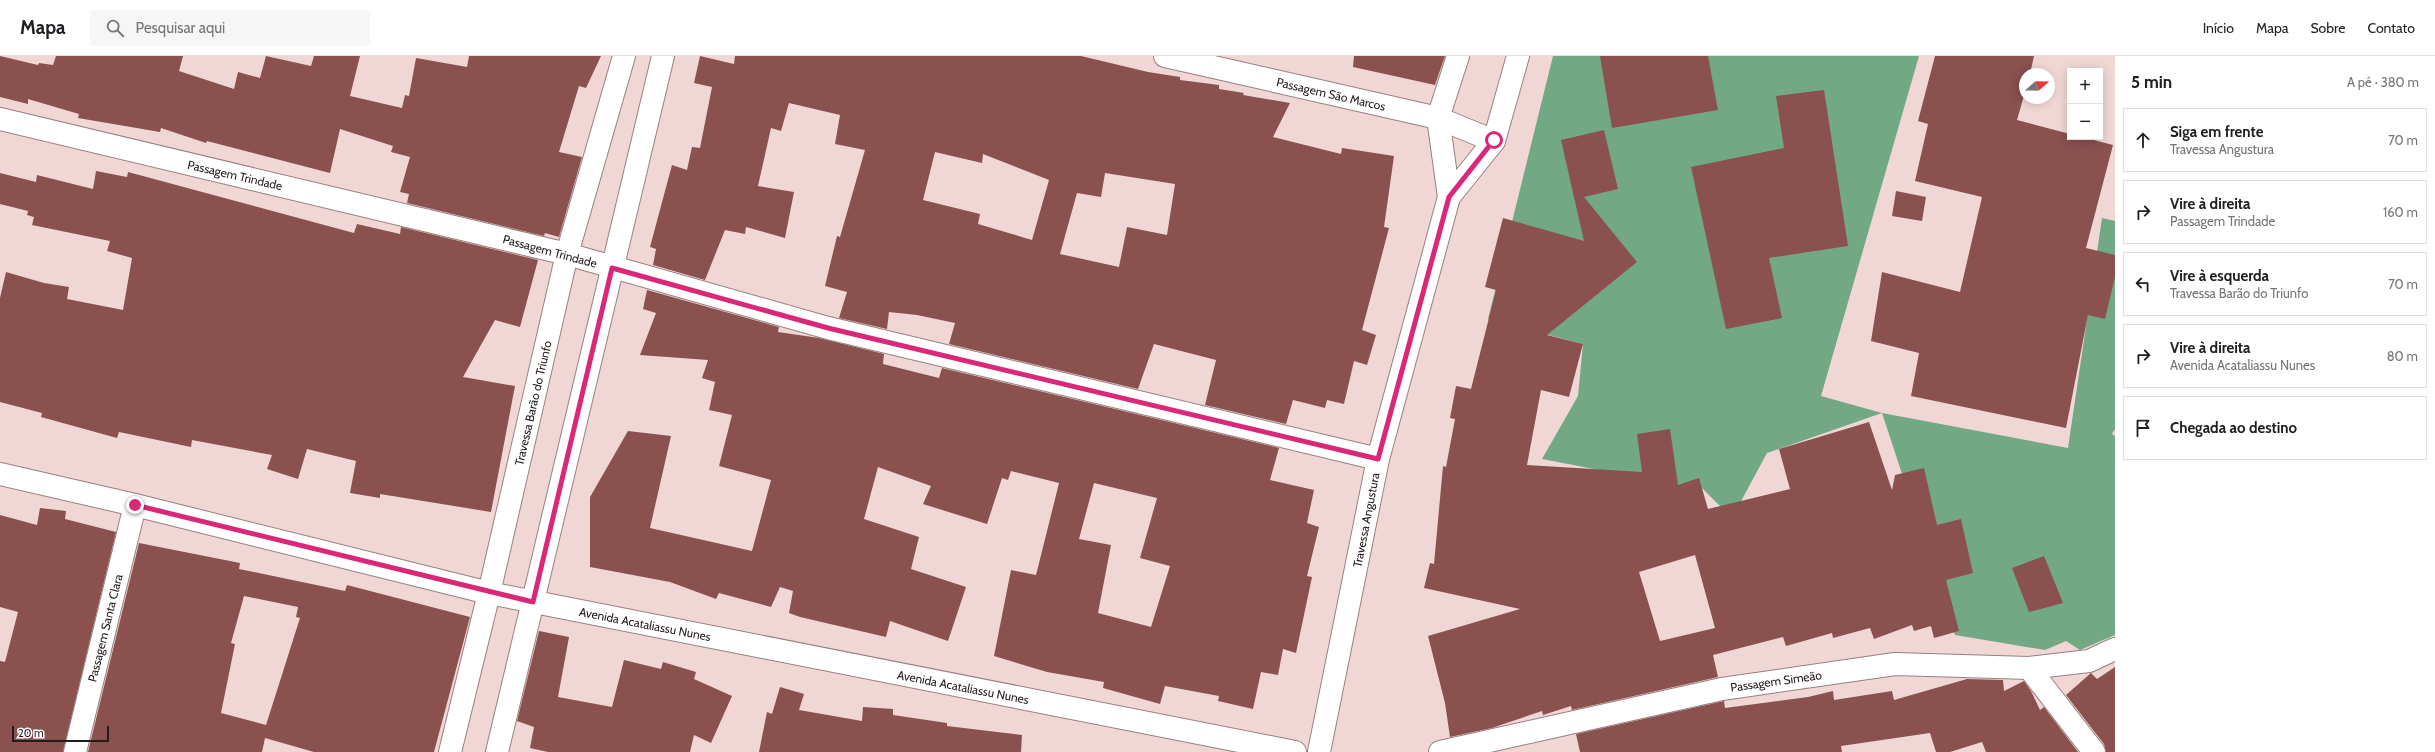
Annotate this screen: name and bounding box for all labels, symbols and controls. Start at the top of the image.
search box [90,10,370,46]
text: Mapa [20,16,66,39]
icon: search [104,17,126,39]
text: Pesquisar aqui [136,19,225,37]
text: Início [2203,19,2234,37]
text: Mapa [2256,19,2288,37]
text: Sobre [2310,19,2345,37]
text: Contato [2367,19,2415,37]
north arrow [2019,68,2055,104]
map controls [2067,68,2103,140]
button: + [2067,68,2103,104]
text: 5 min [2131,72,2172,92]
street label: Passagem São Marcos [1275,74,1387,114]
text: A pé · 380 m [2347,74,2419,90]
button: − [2067,104,2103,140]
text: Siga em frente [2170,123,2263,141]
icon: ahead [2132,129,2154,151]
route start [1485,131,1503,149]
text: 70 m [2388,132,2418,148]
text: Travessa Angustura [2170,141,2274,157]
street label: Passagem Trindade [186,157,284,193]
text: Vire à direita [2170,195,2251,213]
icon: right [2132,201,2154,223]
text: 160 m [2383,204,2418,220]
text: Passagem Trindade [2170,213,2275,229]
street label: Passagem Trindade [501,231,599,271]
text: Vire à esquerda [2170,267,2269,285]
icon: left [2132,273,2154,295]
text: 70 m [2388,276,2418,292]
text: Travessa Barão do Triunfo [2170,285,2308,301]
street label: Travessa Barão do Triunfo [511,339,555,467]
text: Vire à direita [2170,339,2251,357]
icon: right [2132,345,2154,367]
text: 80 m [2387,348,2418,364]
text: Avenida Acataliassu Nunes [2170,357,2315,373]
icon: arrive [2132,417,2154,439]
text: Chegada ao destino [2170,419,2297,437]
street label: Travessa Angustura [1349,471,1383,569]
route end [126,496,144,514]
street label: Passagem Santa Clara [84,572,126,684]
street label: Avenida Acataliassu Nunes [578,604,712,644]
street label: Avenida Acataliassu Nunes [896,667,1030,707]
street label: Passagem Simeão [1729,667,1823,695]
scale bar [12,724,109,743]
text: 20 m [18,726,44,740]

